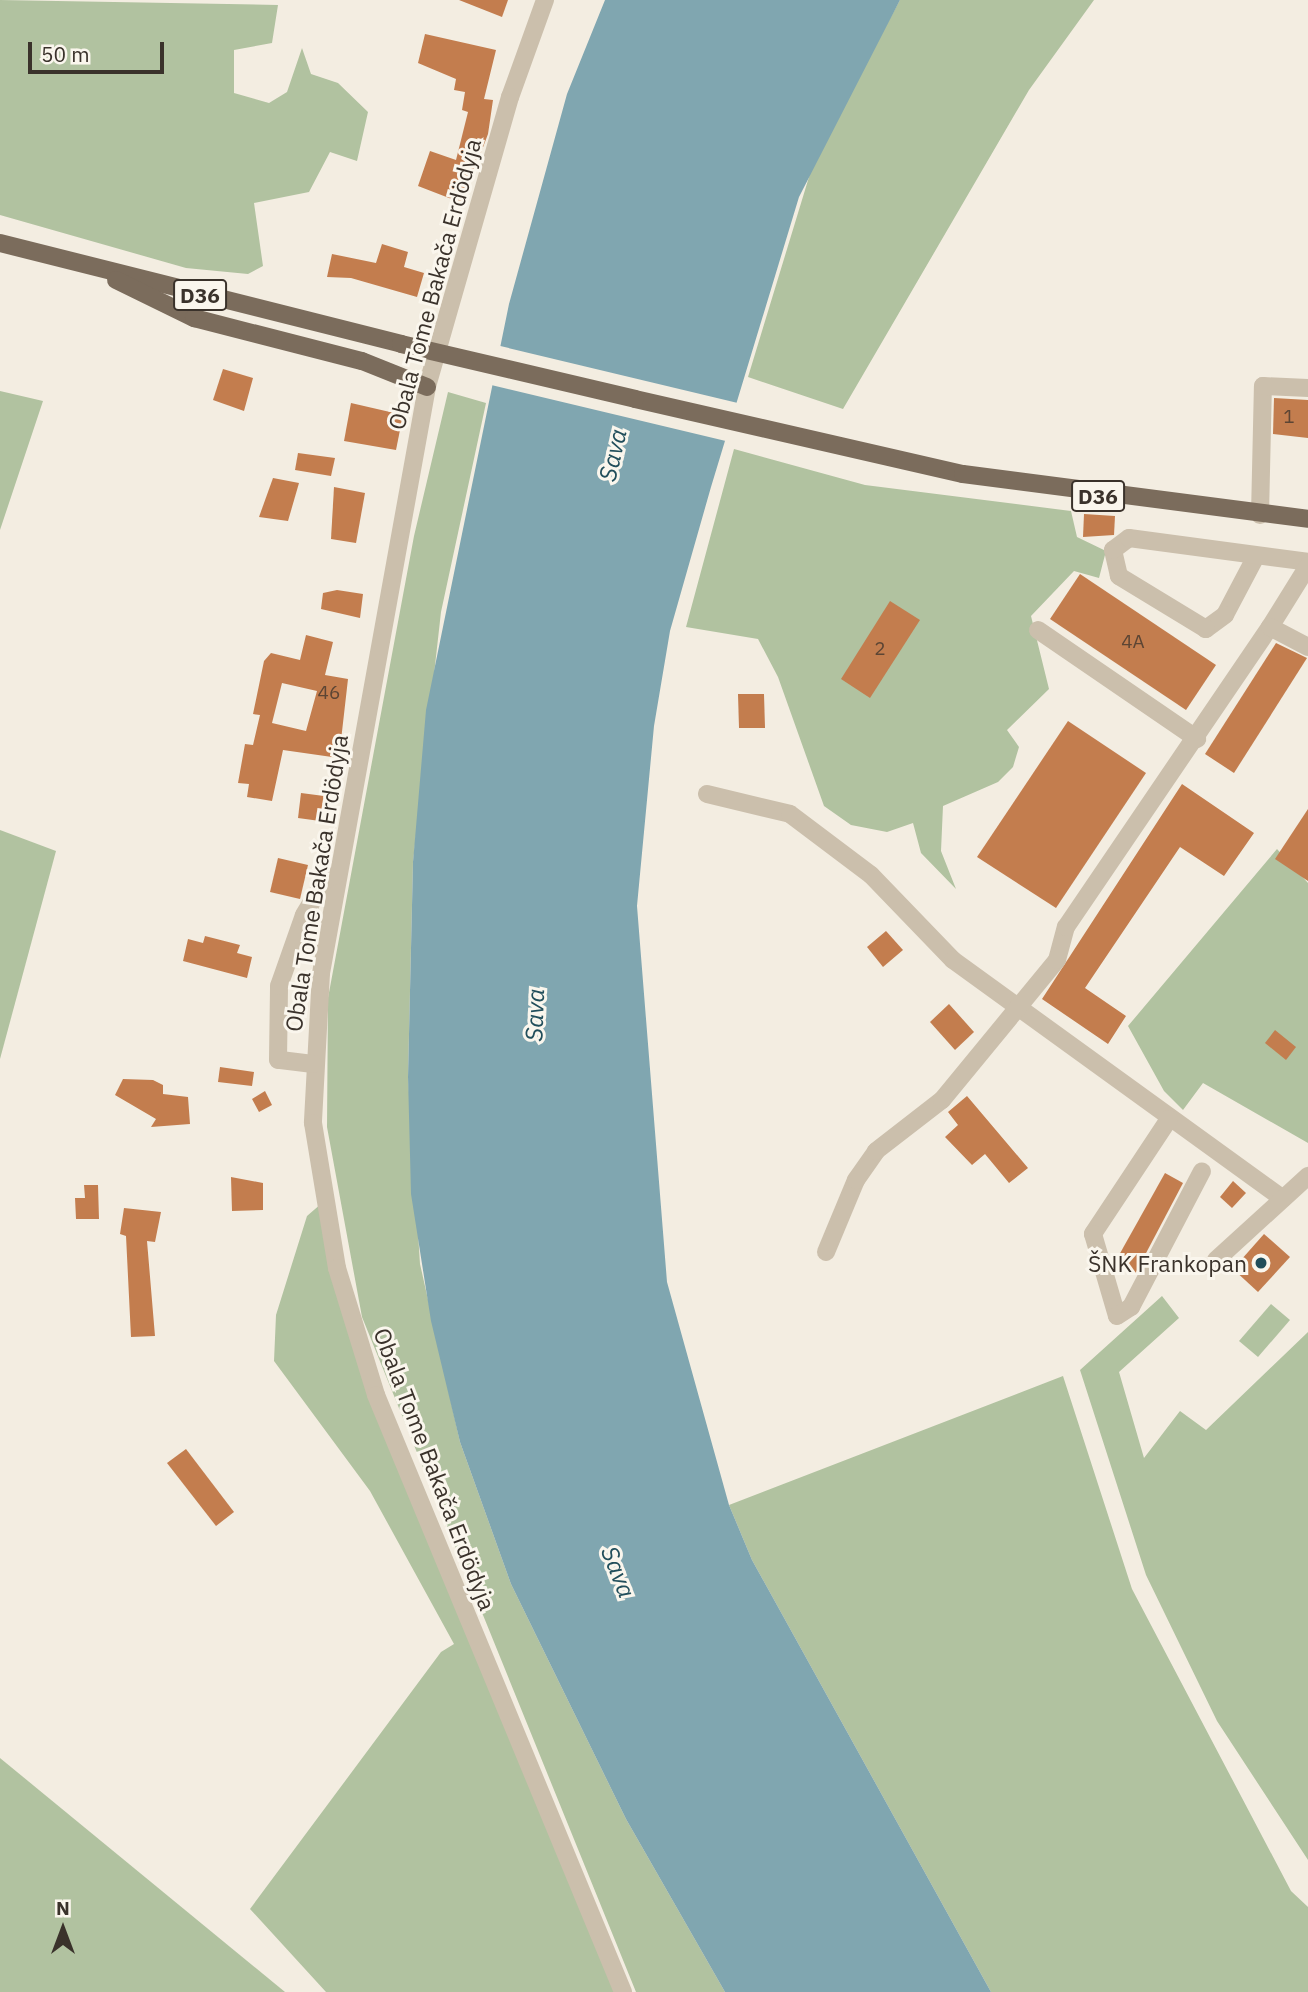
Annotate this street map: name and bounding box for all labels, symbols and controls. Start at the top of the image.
scale bar [32,28,168,72]
text: 50 m [41,40,90,68]
street label: Obala Tome Bakača Erdödyja [382,135,486,433]
road number: D36 [172,278,228,312]
house number: 1 [1283,406,1295,428]
water label: Sava [593,426,633,484]
road number: D36 [1070,478,1126,514]
house number: 4A [1121,631,1145,653]
house number: 2 [874,638,886,660]
house number: 46 [318,682,340,704]
street label: Obala Tome Bakača Erdödyja [279,733,353,1033]
water label: Sava [520,988,550,1042]
place label: ŠNK Frankopan [1088,1249,1247,1277]
marker: ŠNK Frankopan [1253,1255,1269,1271]
street label: Obala Tome Bakača Erdödyja [368,1324,502,1614]
water label: Sava [595,1542,641,1602]
north arrow [28,1894,98,1964]
text: N [56,1896,70,1920]

